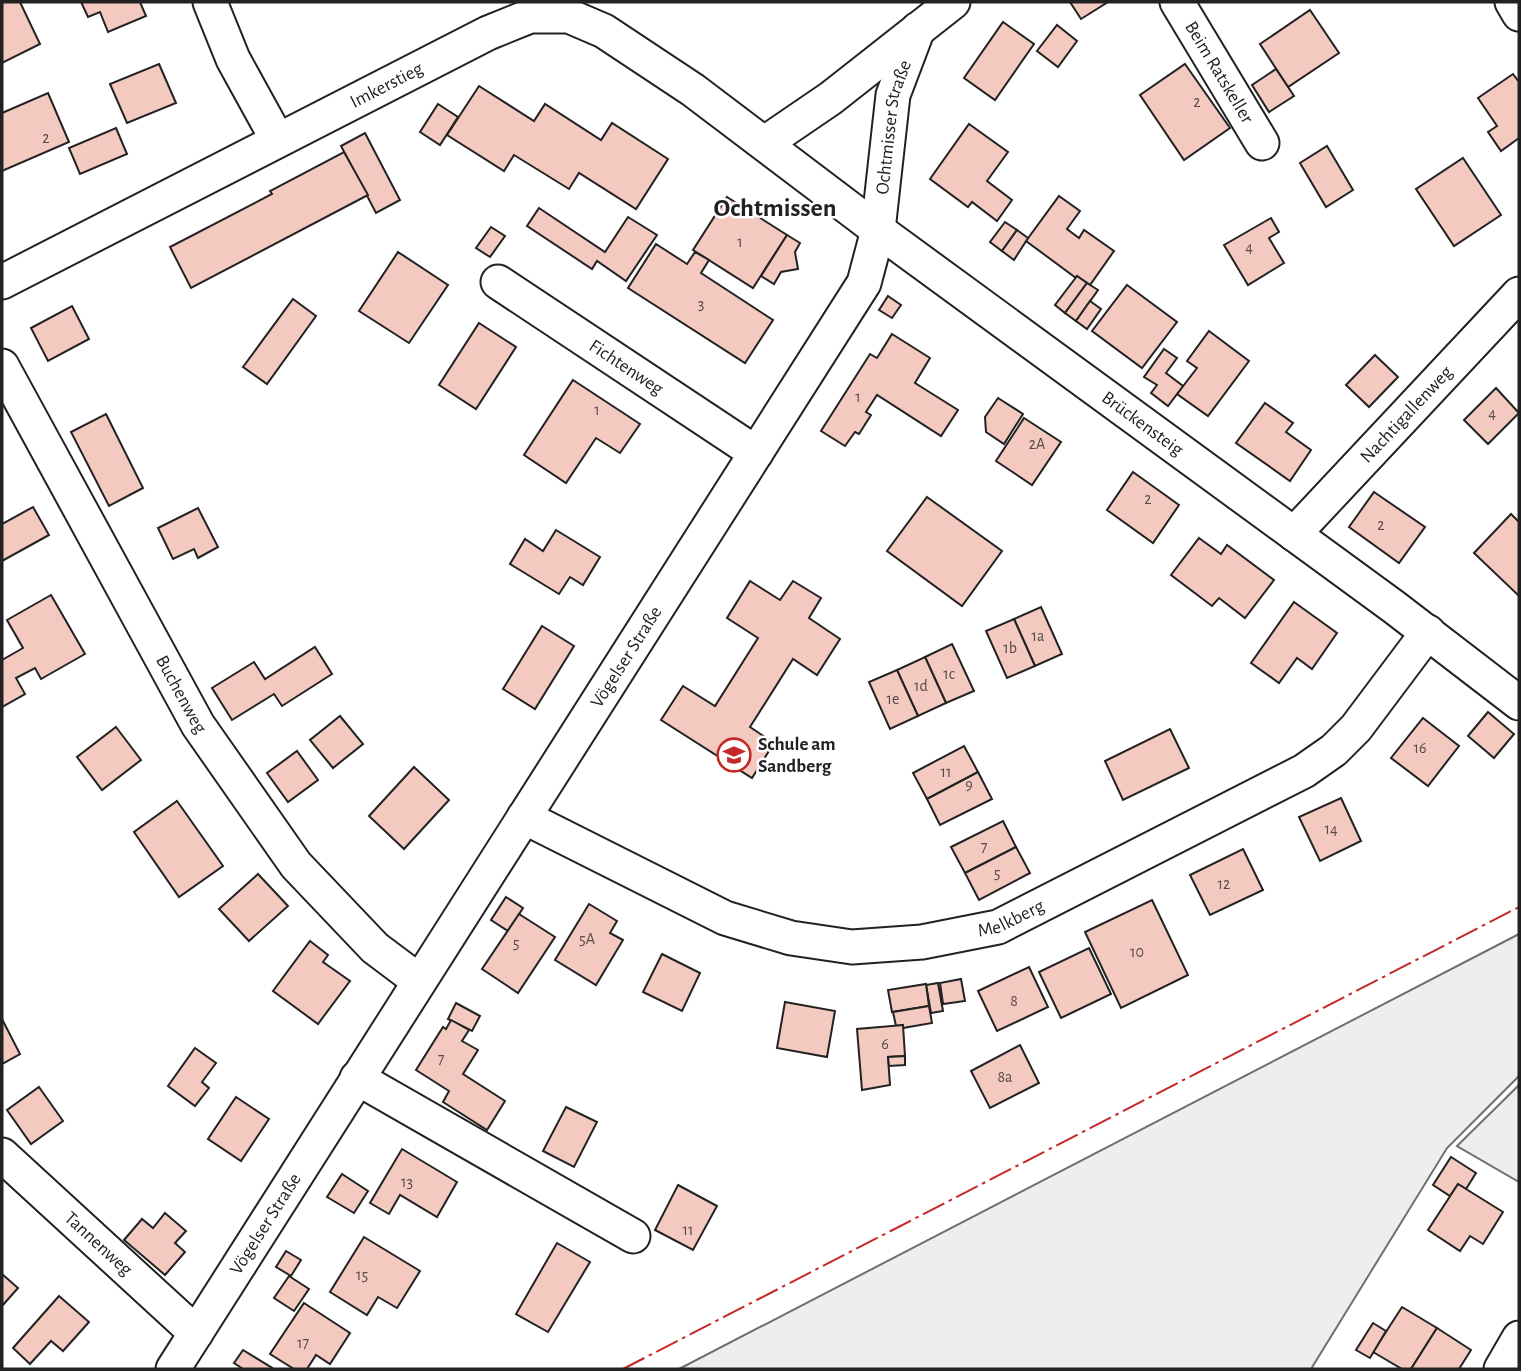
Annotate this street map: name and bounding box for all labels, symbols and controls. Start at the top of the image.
street label: Beim Ratskeller [1181,18,1257,126]
street label: Imkerstieg [347,58,427,111]
street label: Ochtmisser Straße [873,58,915,195]
house number: 2 [1193,94,1201,110]
house number: 2 [42,130,50,146]
district label: Ochtmissen [714,195,836,221]
house number: 1 [737,234,743,250]
house number: 4 [1245,239,1253,255]
house number: 3 [698,296,704,312]
street label: Fichtenweg [586,336,667,399]
street label: Nachtigallenweg [1356,362,1456,466]
street label: Brückensteig [1098,387,1187,460]
house number: 1 [855,389,861,405]
house number: 1 [594,402,600,418]
house number: 4 [1488,405,1496,421]
house number: 2A [1029,436,1045,452]
house number: 2 [1144,491,1152,507]
house number: 2 [1377,517,1385,533]
street label: Vögelser Straße [587,603,665,711]
house number: 1a [1032,628,1044,644]
house number: 1b [1003,640,1017,656]
street label: Buchenweg [152,652,211,737]
house number: 1c [943,666,955,682]
house number: 1d [914,678,928,694]
house number: 1e [887,691,899,707]
place label: Schule am Sandberg [758,735,836,776]
school or university icon: Schule am Sandberg [715,736,753,774]
house number: 16 [1413,740,1427,756]
house number: 11 [940,764,952,780]
house number: 9 [965,777,973,793]
house number: 14 [1324,821,1338,837]
house number: 7 [981,839,988,855]
house number: 5 [994,865,1000,881]
house number: 12 [1218,876,1230,892]
street label: Melkberg [976,895,1048,940]
house number: 5A [579,931,595,947]
house number: 5 [513,935,519,951]
house number: 10 [1130,944,1144,960]
house number: 8 [1010,993,1018,1009]
house number: 6 [881,1036,889,1052]
house number: 7 [438,1051,445,1067]
house number: 8a [998,1069,1012,1085]
street label: Vögelser Straße [226,1170,305,1278]
house number: 13 [401,1174,413,1190]
street label: Tannenweg [61,1208,137,1280]
house number: 11 [682,1222,694,1238]
house number: 15 [356,1267,368,1283]
house number: 17 [297,1335,309,1351]

